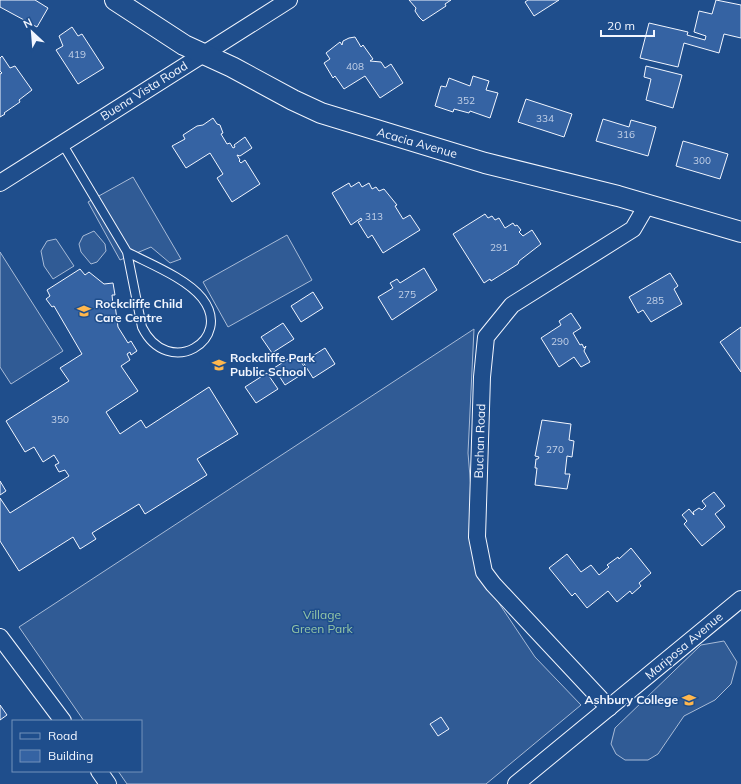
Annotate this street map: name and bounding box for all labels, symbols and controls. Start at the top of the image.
north arrow [12,12,52,52]
scale bar [601,12,654,38]
text: N [21,15,34,31]
text: 20 m [607,18,635,33]
house number: 419 [68,48,86,61]
street label: Buena Vista Road [97,58,190,123]
house number: 408 [346,60,364,73]
house number: 352 [457,94,475,107]
house number: 334 [536,112,554,125]
street label: Acacia Avenue [375,124,459,161]
house number: 316 [617,128,635,141]
house number: 300 [693,154,711,167]
house number: 313 [365,210,383,223]
house number: 291 [490,241,508,254]
house number: 275 [398,288,416,301]
house number: 285 [646,294,664,307]
place label: Rockcliffe Child Care Centre [95,296,183,325]
school or university icon: Rockcliffe Child Care Centre [76,303,92,319]
house number: 290 [551,335,569,348]
place label: Rockcliffe Park Public School [230,350,315,379]
school or university icon: Rockcliffe Park Public School [211,357,227,373]
street label: Buchan Road [471,403,488,479]
house number: 350 [51,413,69,426]
house number: 270 [546,443,564,456]
park label: Village Green Park [291,607,354,636]
street label: Mariposa Avenue [642,609,726,682]
place label: Ashbury College [585,692,678,707]
school or university icon: Ashbury College [681,692,697,708]
legend [12,720,142,772]
text: Road [48,728,77,743]
text: Building [48,748,93,763]

